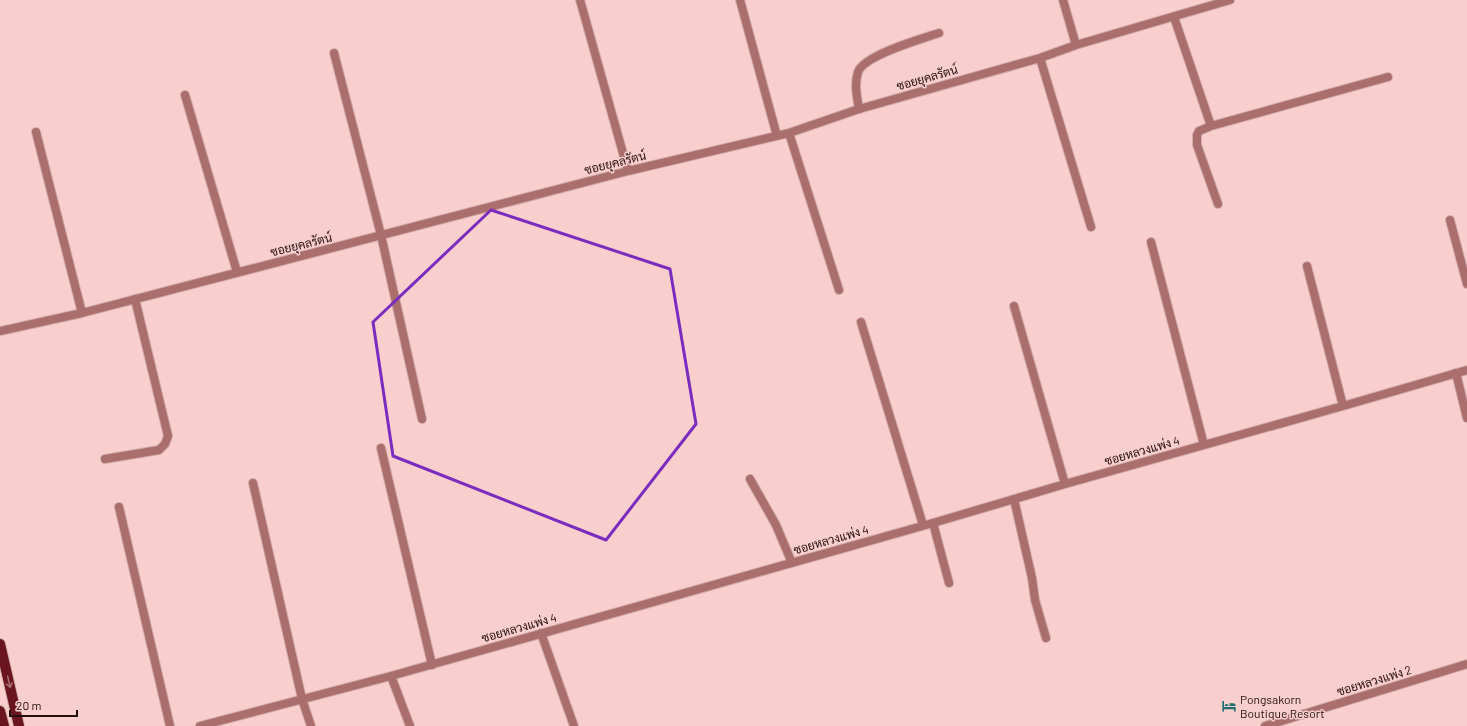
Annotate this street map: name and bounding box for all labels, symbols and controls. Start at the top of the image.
street label: ซอยยุคลรัตน์ [895,61,960,95]
street label: ซอยยุคลรัตน์ [583,147,648,179]
street label: ซอยยุคลรัตน์ [269,229,334,261]
street label: ซอยหลวงแพ่ง 4 [1103,433,1181,467]
street label: ซอยหลวงแพ่ง 4 [792,522,870,556]
street label: ซอยหลวงแพ่ง 4 [480,610,558,644]
street label: ซอยหลวงแพ่ง 2 [1335,662,1413,698]
one-way arrow [5,675,13,688]
scale bar [10,692,77,718]
place label: Pongsakorn Boutique Resort [1240,692,1325,720]
text: 20 m [16,698,42,712]
hotel icon: Pongsakorn Boutique Resort [1221,698,1237,714]

